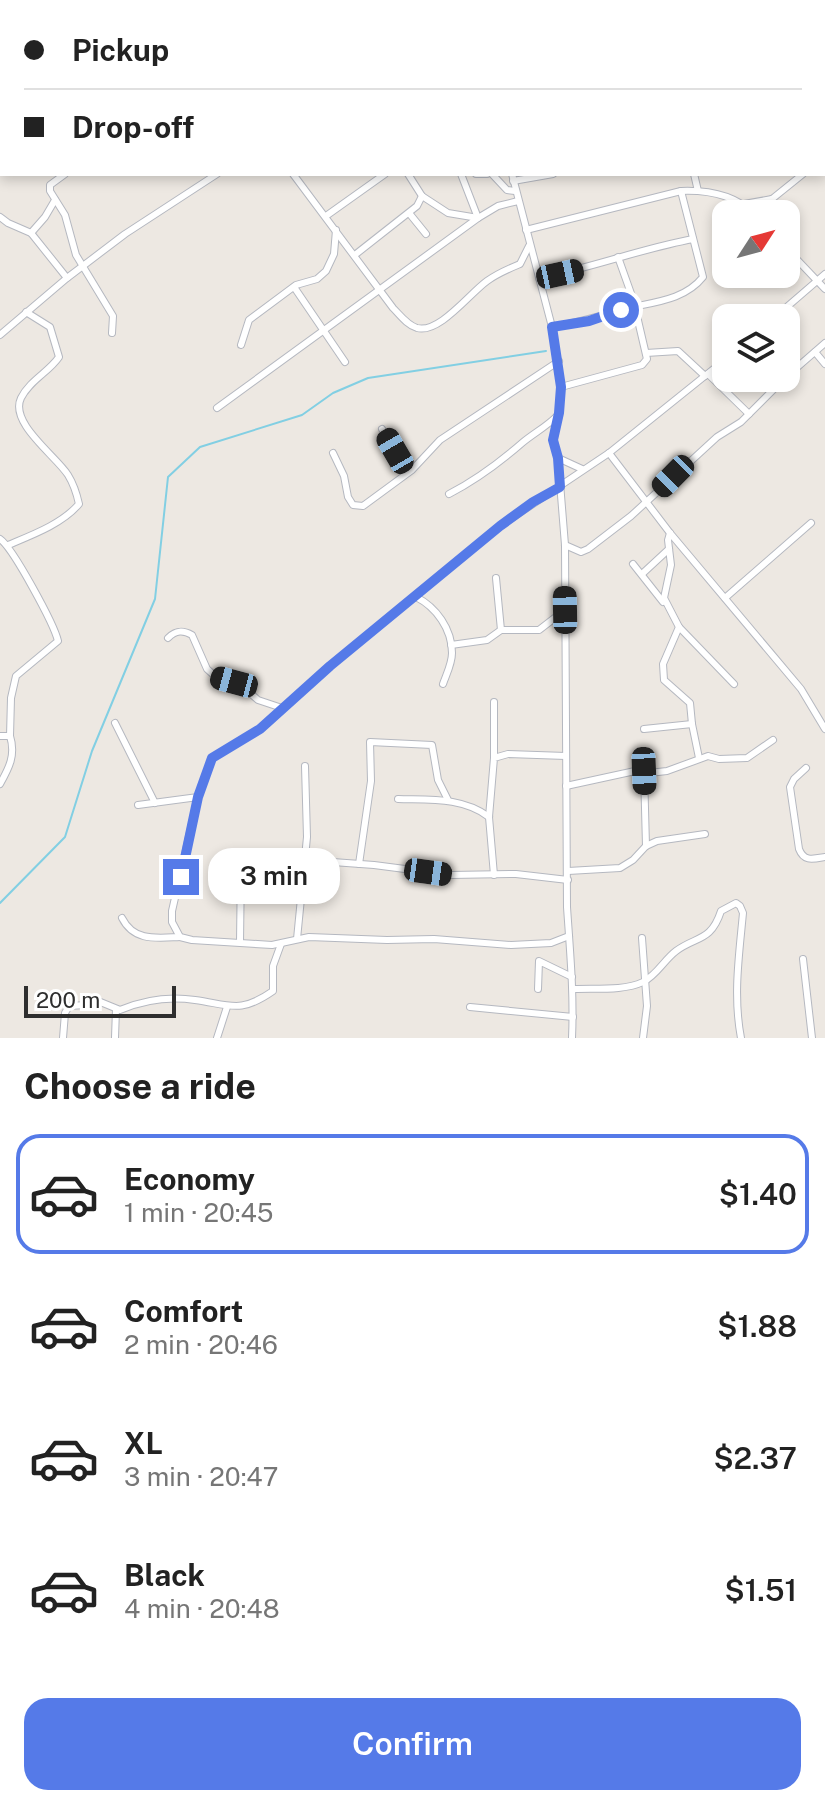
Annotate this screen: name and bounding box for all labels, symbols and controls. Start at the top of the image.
text: Pickup [72,32,169,68]
text: Drop-off [72,109,194,145]
north arrow [712,200,800,288]
map controls [712,200,800,392]
car [534,257,586,291]
route start [603,292,639,328]
button: layers [712,304,800,392]
car [373,424,417,478]
car [648,451,698,501]
car [553,586,577,634]
car [208,664,260,700]
car [631,747,657,795]
callout: 3 min [209,849,341,905]
car [403,857,453,887]
route end [163,859,199,895]
text: 3 min [240,860,308,891]
scale bar [24,982,176,1018]
text: 200 m [36,987,100,1013]
text: Choose a ride [24,1065,256,1107]
icon: car [28,1158,100,1230]
text: Economy [124,1161,255,1197]
text: $1.40 [719,1176,797,1212]
text: 1 min · 20:45 [124,1197,273,1228]
icon: car [28,1290,100,1362]
text: Comfort [124,1293,243,1329]
text: $1.88 [717,1308,797,1344]
text: 2 min · 20:46 [124,1329,278,1360]
icon: car [28,1422,100,1494]
text: XL [124,1425,163,1461]
text: $2.37 [713,1440,797,1476]
text: 3 min · 20:47 [124,1461,278,1492]
icon: car [28,1554,100,1626]
text: Black [124,1557,205,1593]
text: $1.51 [725,1572,797,1608]
text: 4 min · 20:48 [124,1593,279,1624]
button: Confirm [24,1698,801,1790]

